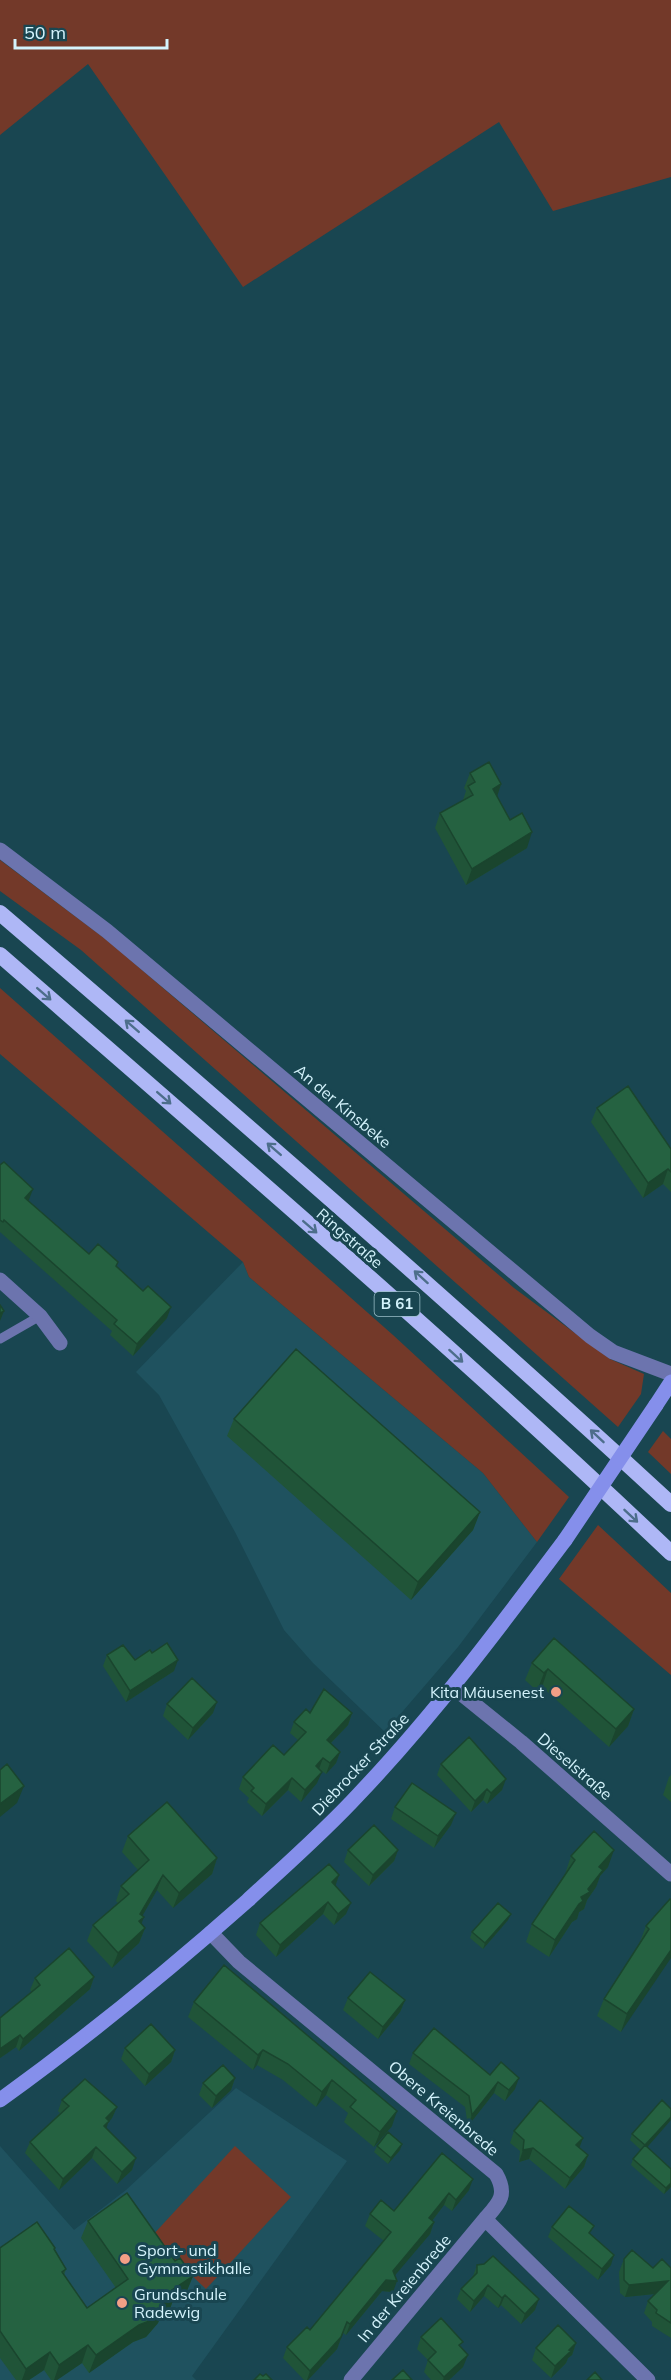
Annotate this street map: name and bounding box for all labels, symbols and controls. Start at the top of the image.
scale bar [15,12,166,50]
text: 50 m [24,21,66,44]
one-way arrow [36,987,51,1001]
one-way arrow [125,1019,140,1033]
street label: An der Kinsbeke [291,1060,395,1152]
one-way arrow [156,1091,171,1105]
one-way arrow [267,1142,282,1156]
street label: Ringstraße [313,1204,387,1272]
one-way arrow [302,1220,317,1234]
one-way arrow [413,1271,429,1284]
road number: B 61 [374,1292,420,1316]
one-way arrow [448,1349,463,1363]
one-way arrow [590,1429,605,1443]
one-way arrow [624,1509,639,1523]
place label: Kita Mäusenest [430,1682,544,1702]
marker: Kita Mäusenest [549,1685,563,1699]
street label: Diebrocker Straße [307,1708,413,1820]
street label: Dieselstraße [534,1728,616,1804]
street label: Obere Kreienbrede [385,2056,503,2160]
street label: In der Kreienbrede [353,2230,455,2346]
place label: Sport- und Gymnastikhalle [137,2240,251,2278]
marker: Sport- und Gymnastikhalle [118,2252,132,2266]
place label: Grundschule Radewig [134,2284,227,2322]
marker: Grundschule Radewig [115,2296,129,2310]

